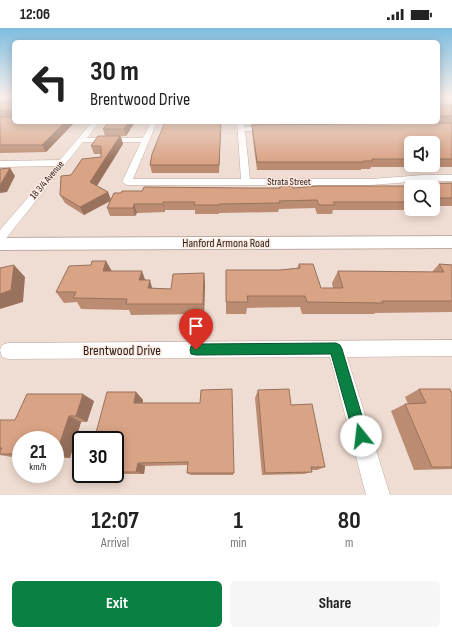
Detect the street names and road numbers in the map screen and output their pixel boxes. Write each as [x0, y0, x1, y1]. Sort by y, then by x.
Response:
street label: 18 3/4 Avenue [27, 158, 67, 202]
street label: Strata Street [267, 176, 311, 188]
street label: Hanford Armona Road [182, 236, 270, 251]
street label: Brentwood Drive [83, 342, 161, 359]

